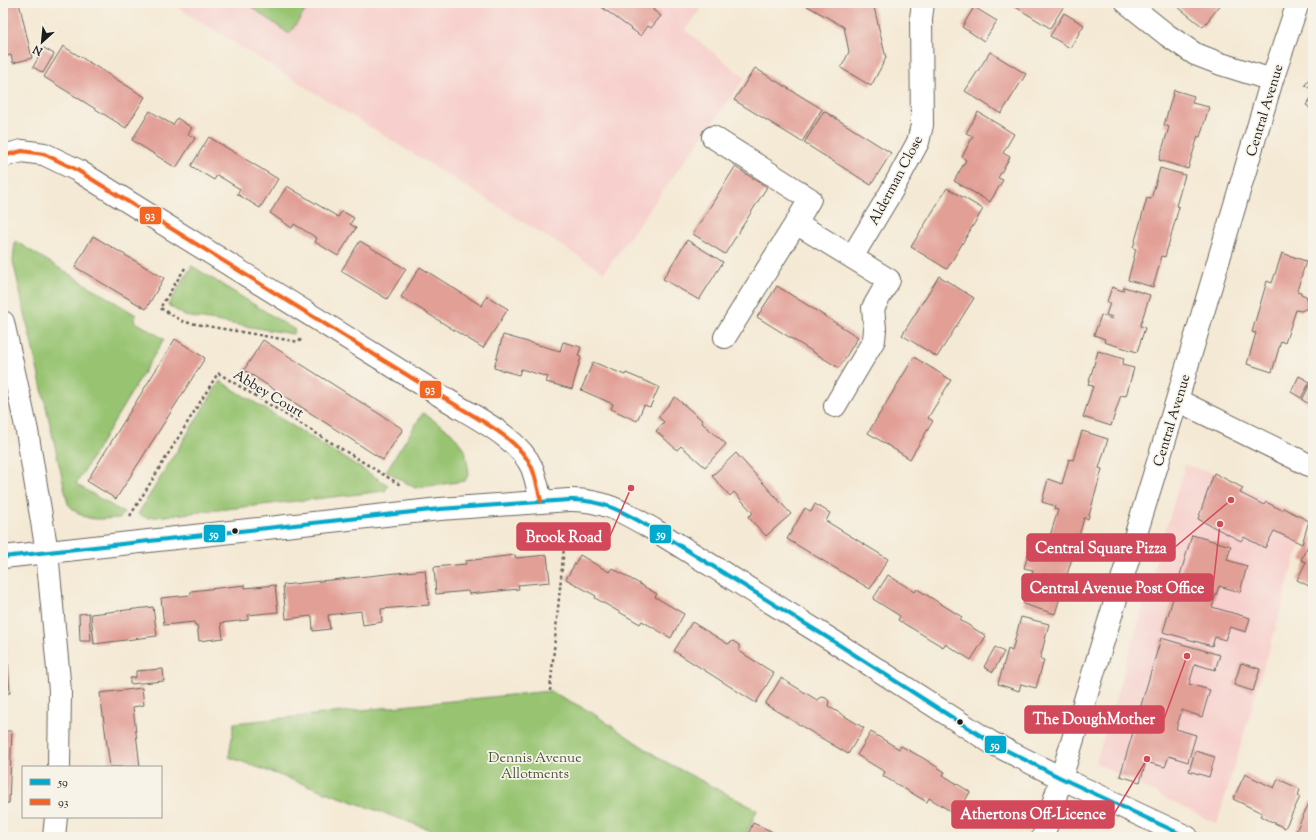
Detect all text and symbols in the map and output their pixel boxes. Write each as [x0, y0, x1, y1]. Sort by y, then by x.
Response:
north arrow [22, 22, 62, 62]
text: N [30, 41, 46, 60]
street label: Central Avenue [1242, 62, 1289, 159]
street label: Alderman Close [865, 133, 929, 229]
line badge: 93 [139, 206, 162, 225]
text: 93 [145, 208, 155, 224]
street label: Abbey Court [229, 366, 307, 424]
street label: Central Avenue [1149, 372, 1196, 469]
line badge: 93 [419, 380, 442, 399]
text: 93 [425, 382, 435, 398]
callout: Brook Road [517, 523, 610, 550]
line badge: 59 [203, 524, 226, 543]
line badge: 59 [649, 524, 672, 544]
unlabelled marker [230, 526, 240, 536]
text: 59 [208, 527, 219, 543]
text: 59 [655, 527, 666, 543]
text: Brook Road [526, 528, 603, 549]
callout: Central Square Pizza [1027, 534, 1175, 561]
text: Central Square Pizza [1035, 539, 1167, 560]
callout: Central Avenue Post Office [1022, 574, 1213, 601]
text: Central Avenue Post Office [1030, 579, 1204, 600]
callout: The DoughMother [1025, 706, 1164, 733]
text: The DoughMother [1033, 710, 1156, 731]
unlabelled marker [955, 717, 965, 727]
line badge: 59 [984, 735, 1007, 754]
text: 59 [989, 738, 1000, 754]
park label: Dennis Avenue Allotments [488, 749, 582, 785]
legend [22, 766, 162, 818]
text: 59 [57, 774, 68, 792]
text: 93 [58, 794, 69, 812]
callout: Athertons Off-Licence [952, 801, 1114, 828]
text: Athertons Off-Licence [960, 805, 1106, 826]

